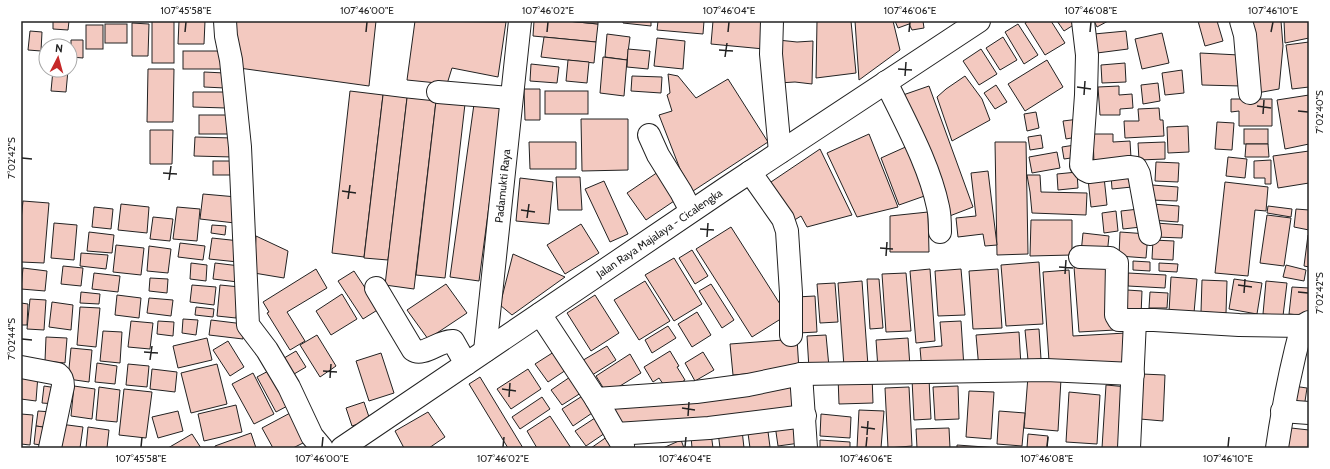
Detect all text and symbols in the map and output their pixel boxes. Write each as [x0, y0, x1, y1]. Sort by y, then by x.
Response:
text: 107°45'58"E [161, 4, 212, 17]
text: 107°46'00"E [340, 4, 394, 17]
text: 107°46'02"E [522, 4, 574, 17]
text: 107°46'04"E [703, 4, 756, 17]
text: 107°46'06"E [884, 4, 937, 17]
text: 107°46'08"E [1065, 4, 1118, 17]
text: 107°46'10"E [1248, 4, 1298, 17]
north arrow [38, 38, 78, 78]
text: N [54, 41, 64, 55]
text: 7°02'40"S [1313, 90, 1326, 134]
text: 7°02'42"S [5, 137, 18, 179]
street label: Padamukti Raya [492, 148, 513, 224]
street label: Jalan Raya Majalaya - Cicalengka [593, 185, 725, 281]
text: 7°02'42"S [1313, 272, 1326, 314]
text: 7°02'44"S [5, 318, 18, 360]
text: 107°45'58"E [116, 452, 167, 465]
text: 107°46'00"E [295, 452, 349, 465]
text: 107°46'02"E [477, 452, 529, 465]
text: 107°46'04"E [659, 452, 712, 465]
text: 107°46'06"E [840, 452, 893, 465]
text: 107°46'08"E [1021, 452, 1074, 465]
text: 107°46'10"E [1203, 452, 1253, 465]

